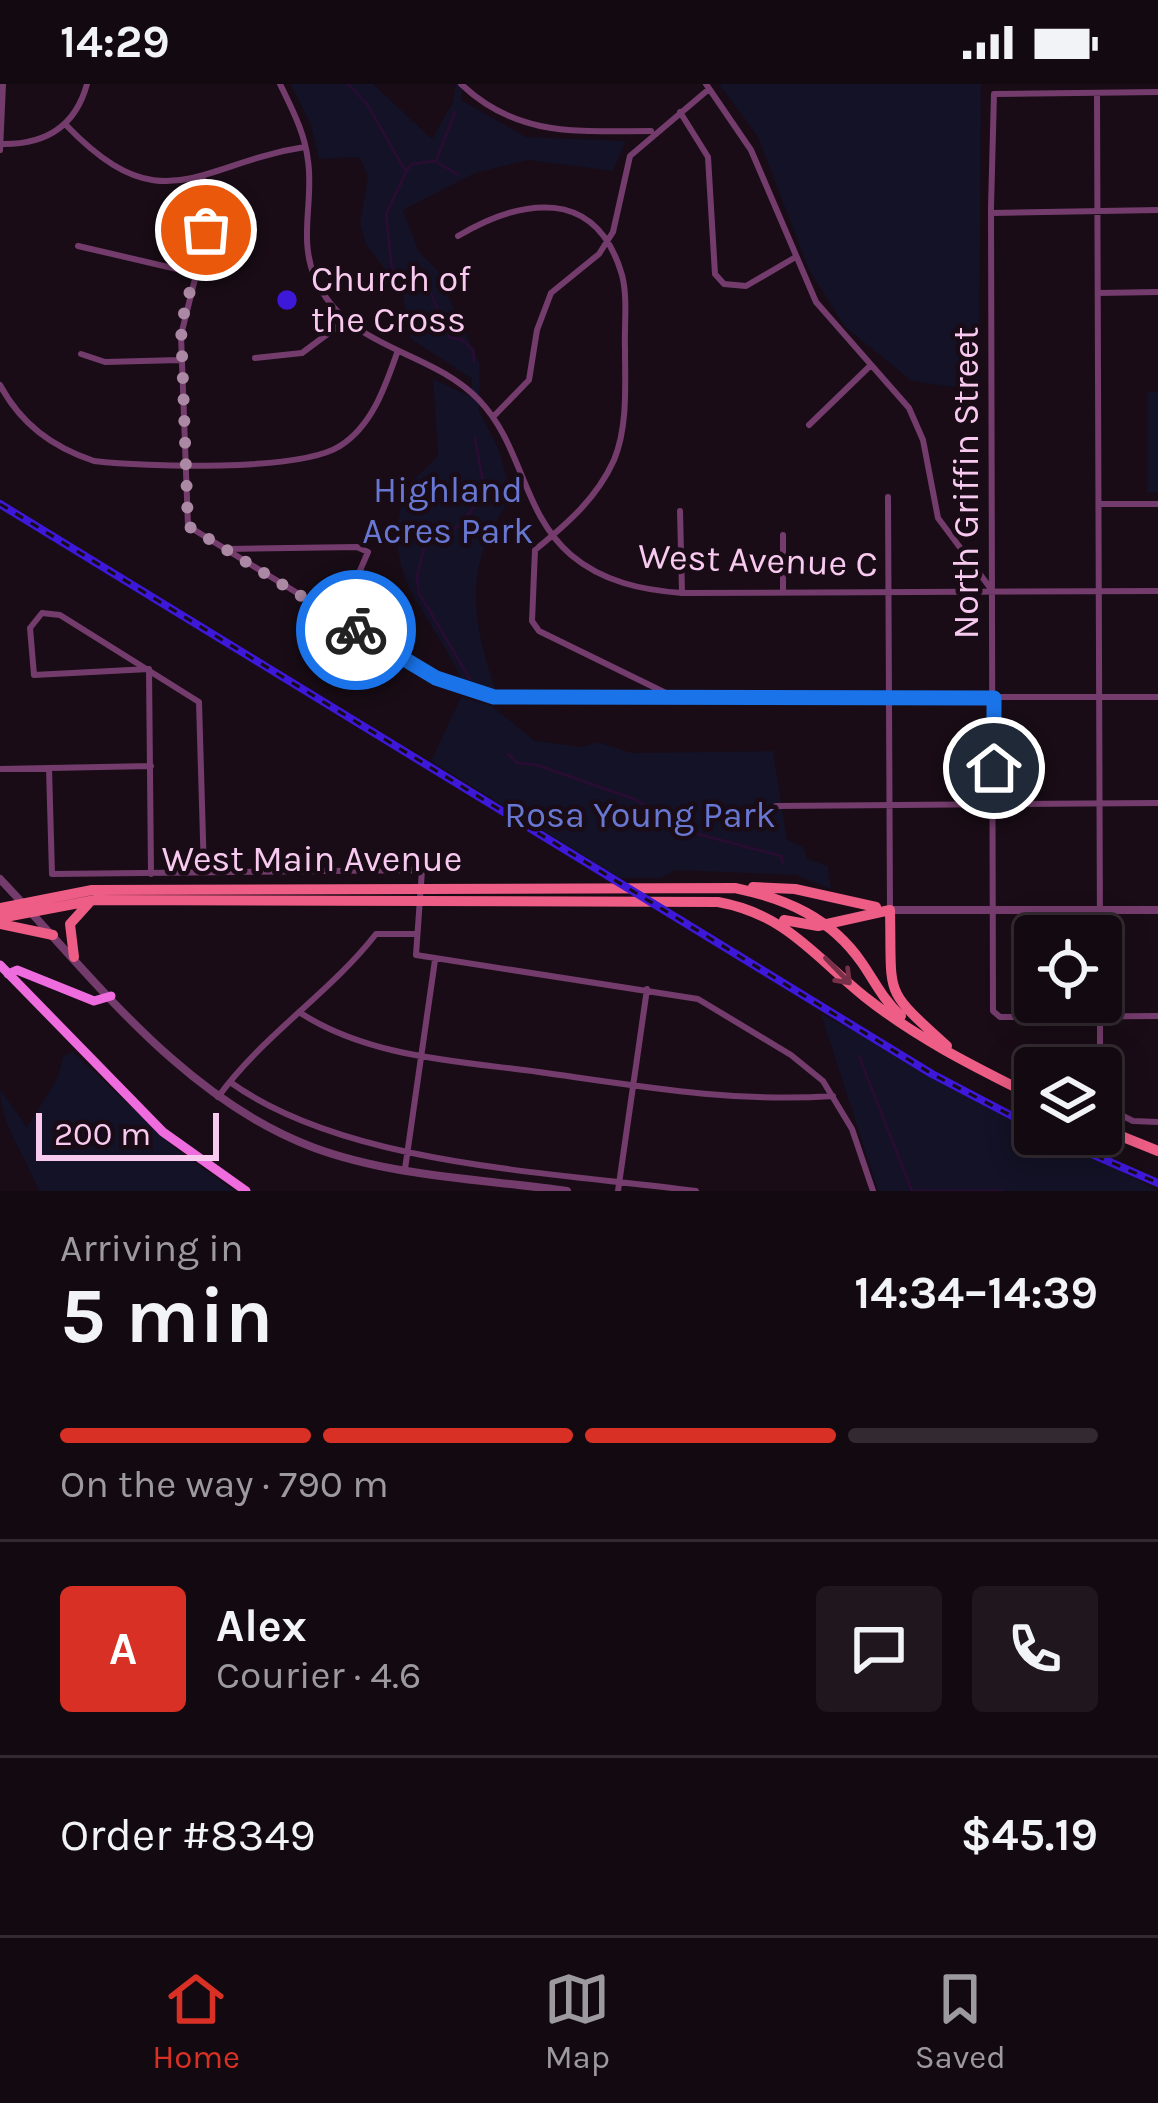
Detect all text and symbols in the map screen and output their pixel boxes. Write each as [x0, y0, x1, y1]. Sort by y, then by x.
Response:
text: 14:29 [60, 16, 170, 68]
pin [155, 179, 257, 281]
icon: bag [173, 197, 239, 263]
place label: Church of the Cross [311, 258, 471, 341]
marker: Church of the Cross [274, 287, 300, 313]
street label: North Griffin Street [945, 327, 987, 639]
park label: Highland Acres Park [362, 469, 534, 552]
street label: West Avenue C [638, 535, 878, 585]
courier [296, 570, 416, 690]
icon: bike [323, 597, 389, 663]
pin [943, 717, 1045, 819]
icon: home [961, 735, 1027, 801]
park label: Rosa Young Park [504, 794, 776, 836]
street label: West Main Avenue [162, 838, 462, 880]
map controls [1014, 915, 1122, 1155]
button: locate [1014, 915, 1122, 1023]
one-way arrow [823, 956, 851, 985]
button: layers [1014, 1047, 1122, 1155]
scale bar [36, 1107, 219, 1160]
text: 200 m [54, 1115, 151, 1153]
text: Arriving in [60, 1225, 243, 1271]
text: 14:34–14:39 [854, 1267, 1098, 1319]
text: 5 min [60, 1270, 273, 1362]
text: On the way · 790 m [60, 1461, 389, 1507]
button: chat [816, 1586, 942, 1712]
button: phone [972, 1586, 1098, 1712]
text: Alex [216, 1600, 307, 1652]
text: A [109, 1623, 137, 1675]
text: Courier · 4.6 [216, 1652, 421, 1698]
text: Order #8349 [60, 1809, 316, 1861]
text: $45.19 [961, 1809, 1098, 1861]
tab: Home [152, 1966, 240, 2076]
tab: Map [544, 1966, 610, 2076]
tab: Saved [915, 1966, 1006, 2076]

